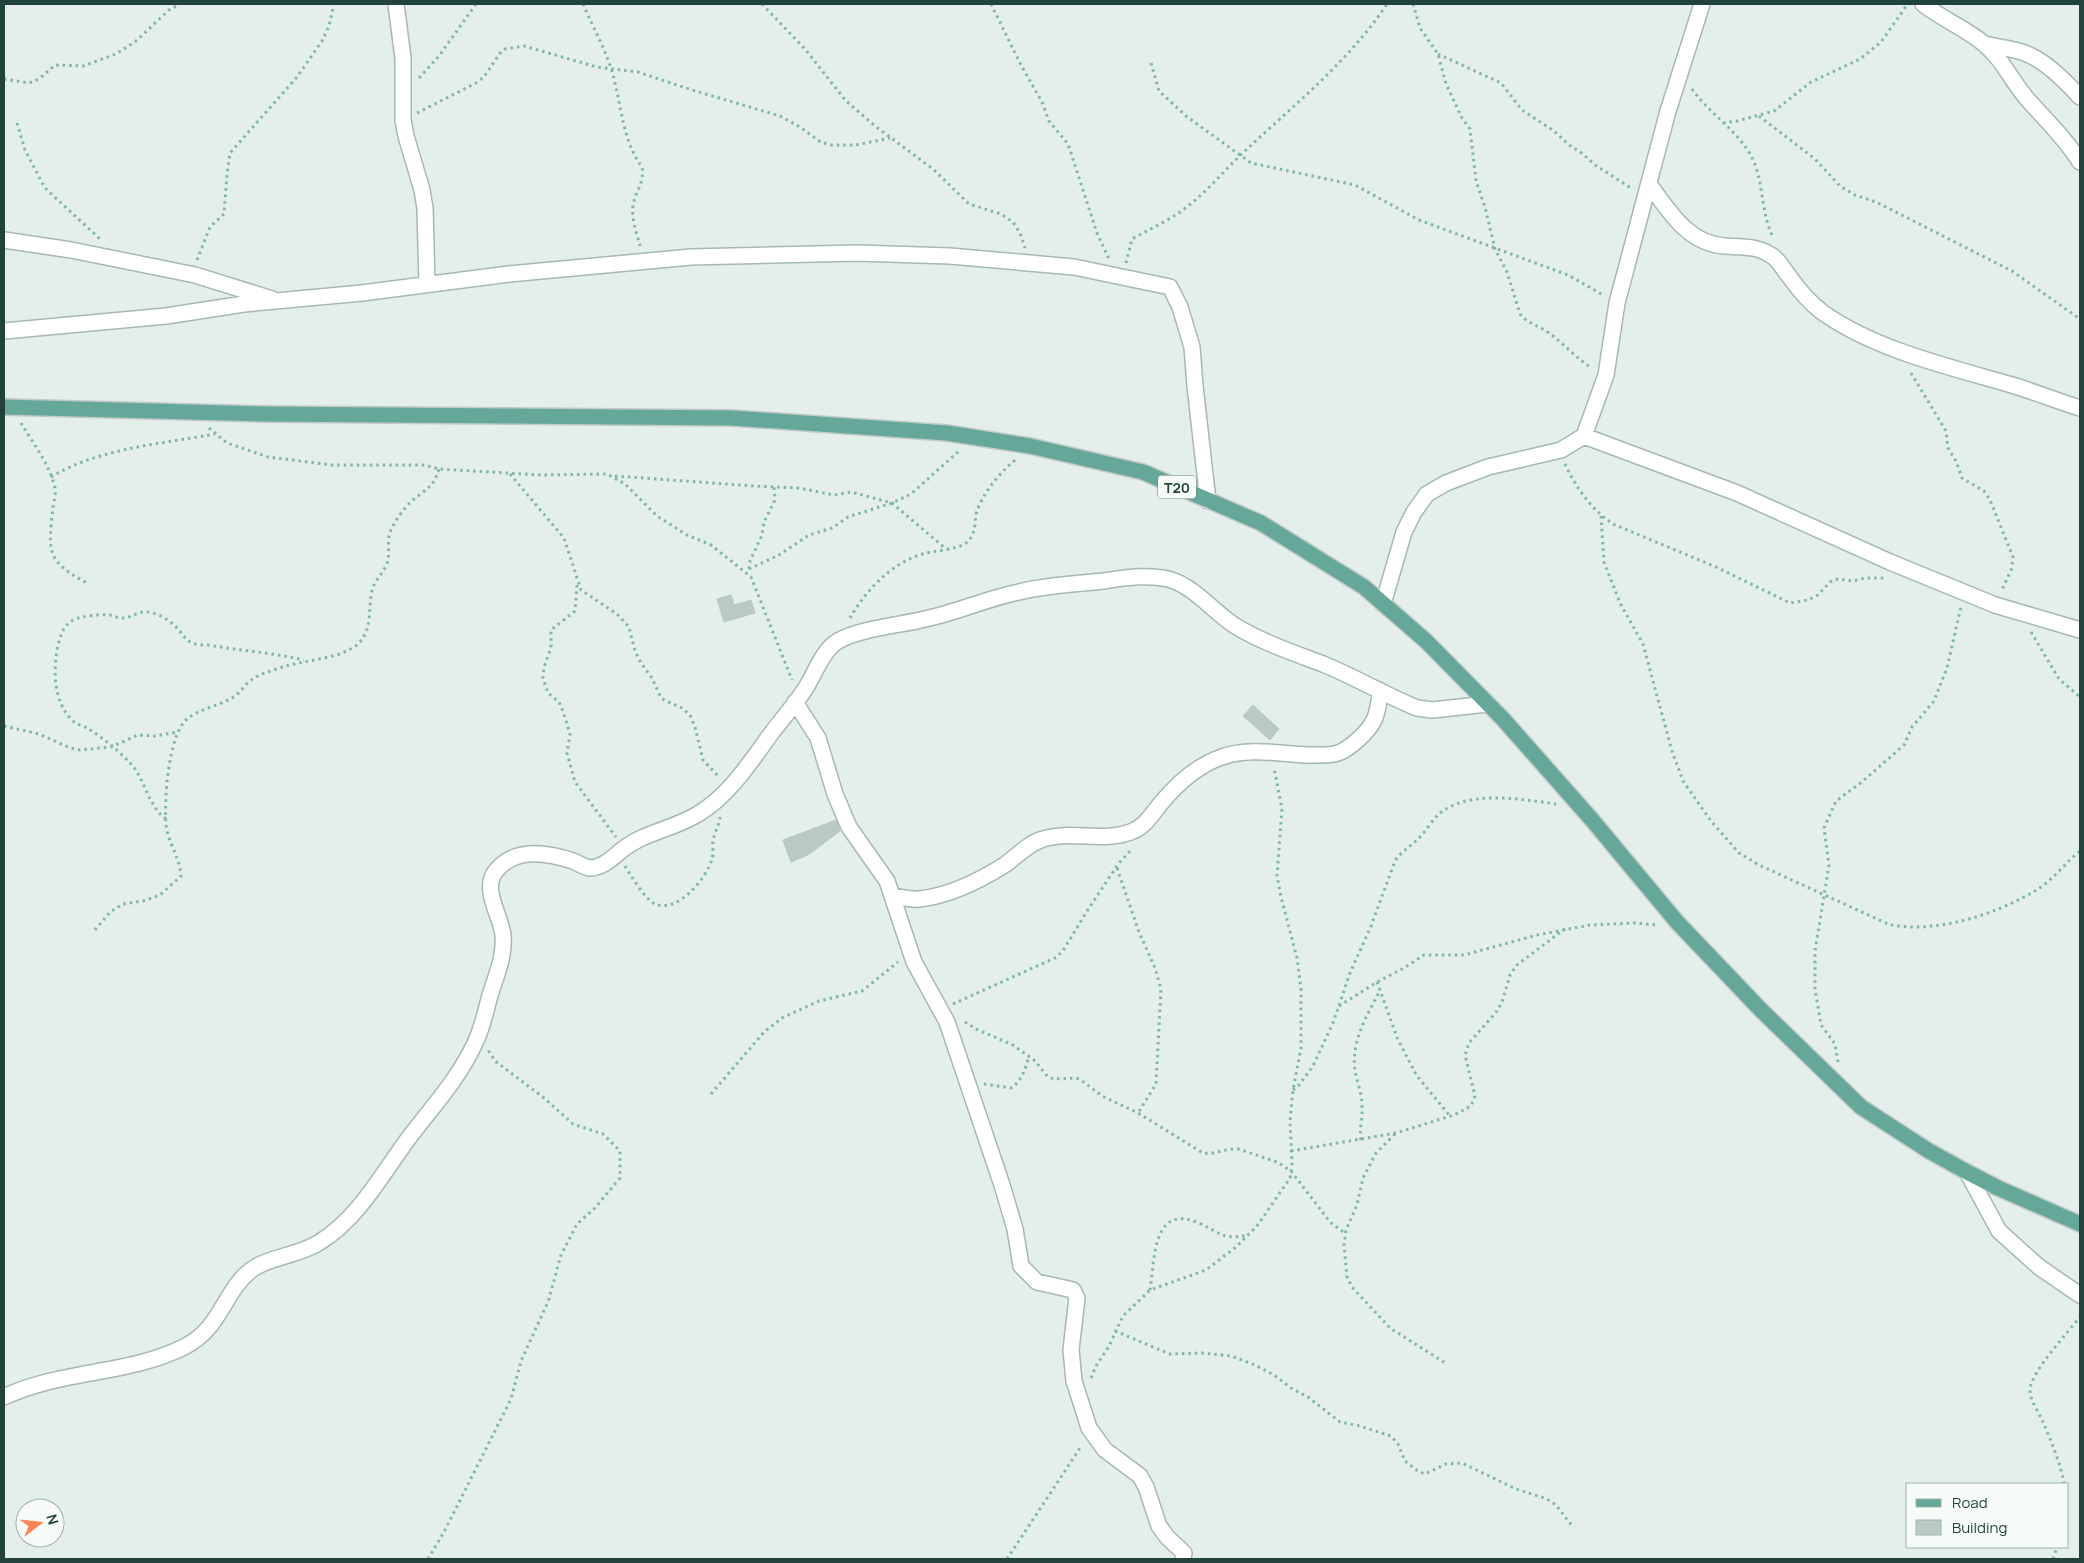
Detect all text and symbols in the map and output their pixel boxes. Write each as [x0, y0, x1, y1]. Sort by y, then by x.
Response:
road number: T20 [1158, 476, 1196, 498]
legend [1906, 1483, 2069, 1548]
text: Road [1952, 1492, 1988, 1513]
north arrow [15, 1498, 65, 1548]
text: N [42, 1512, 63, 1527]
text: Building [1952, 1517, 2007, 1538]

